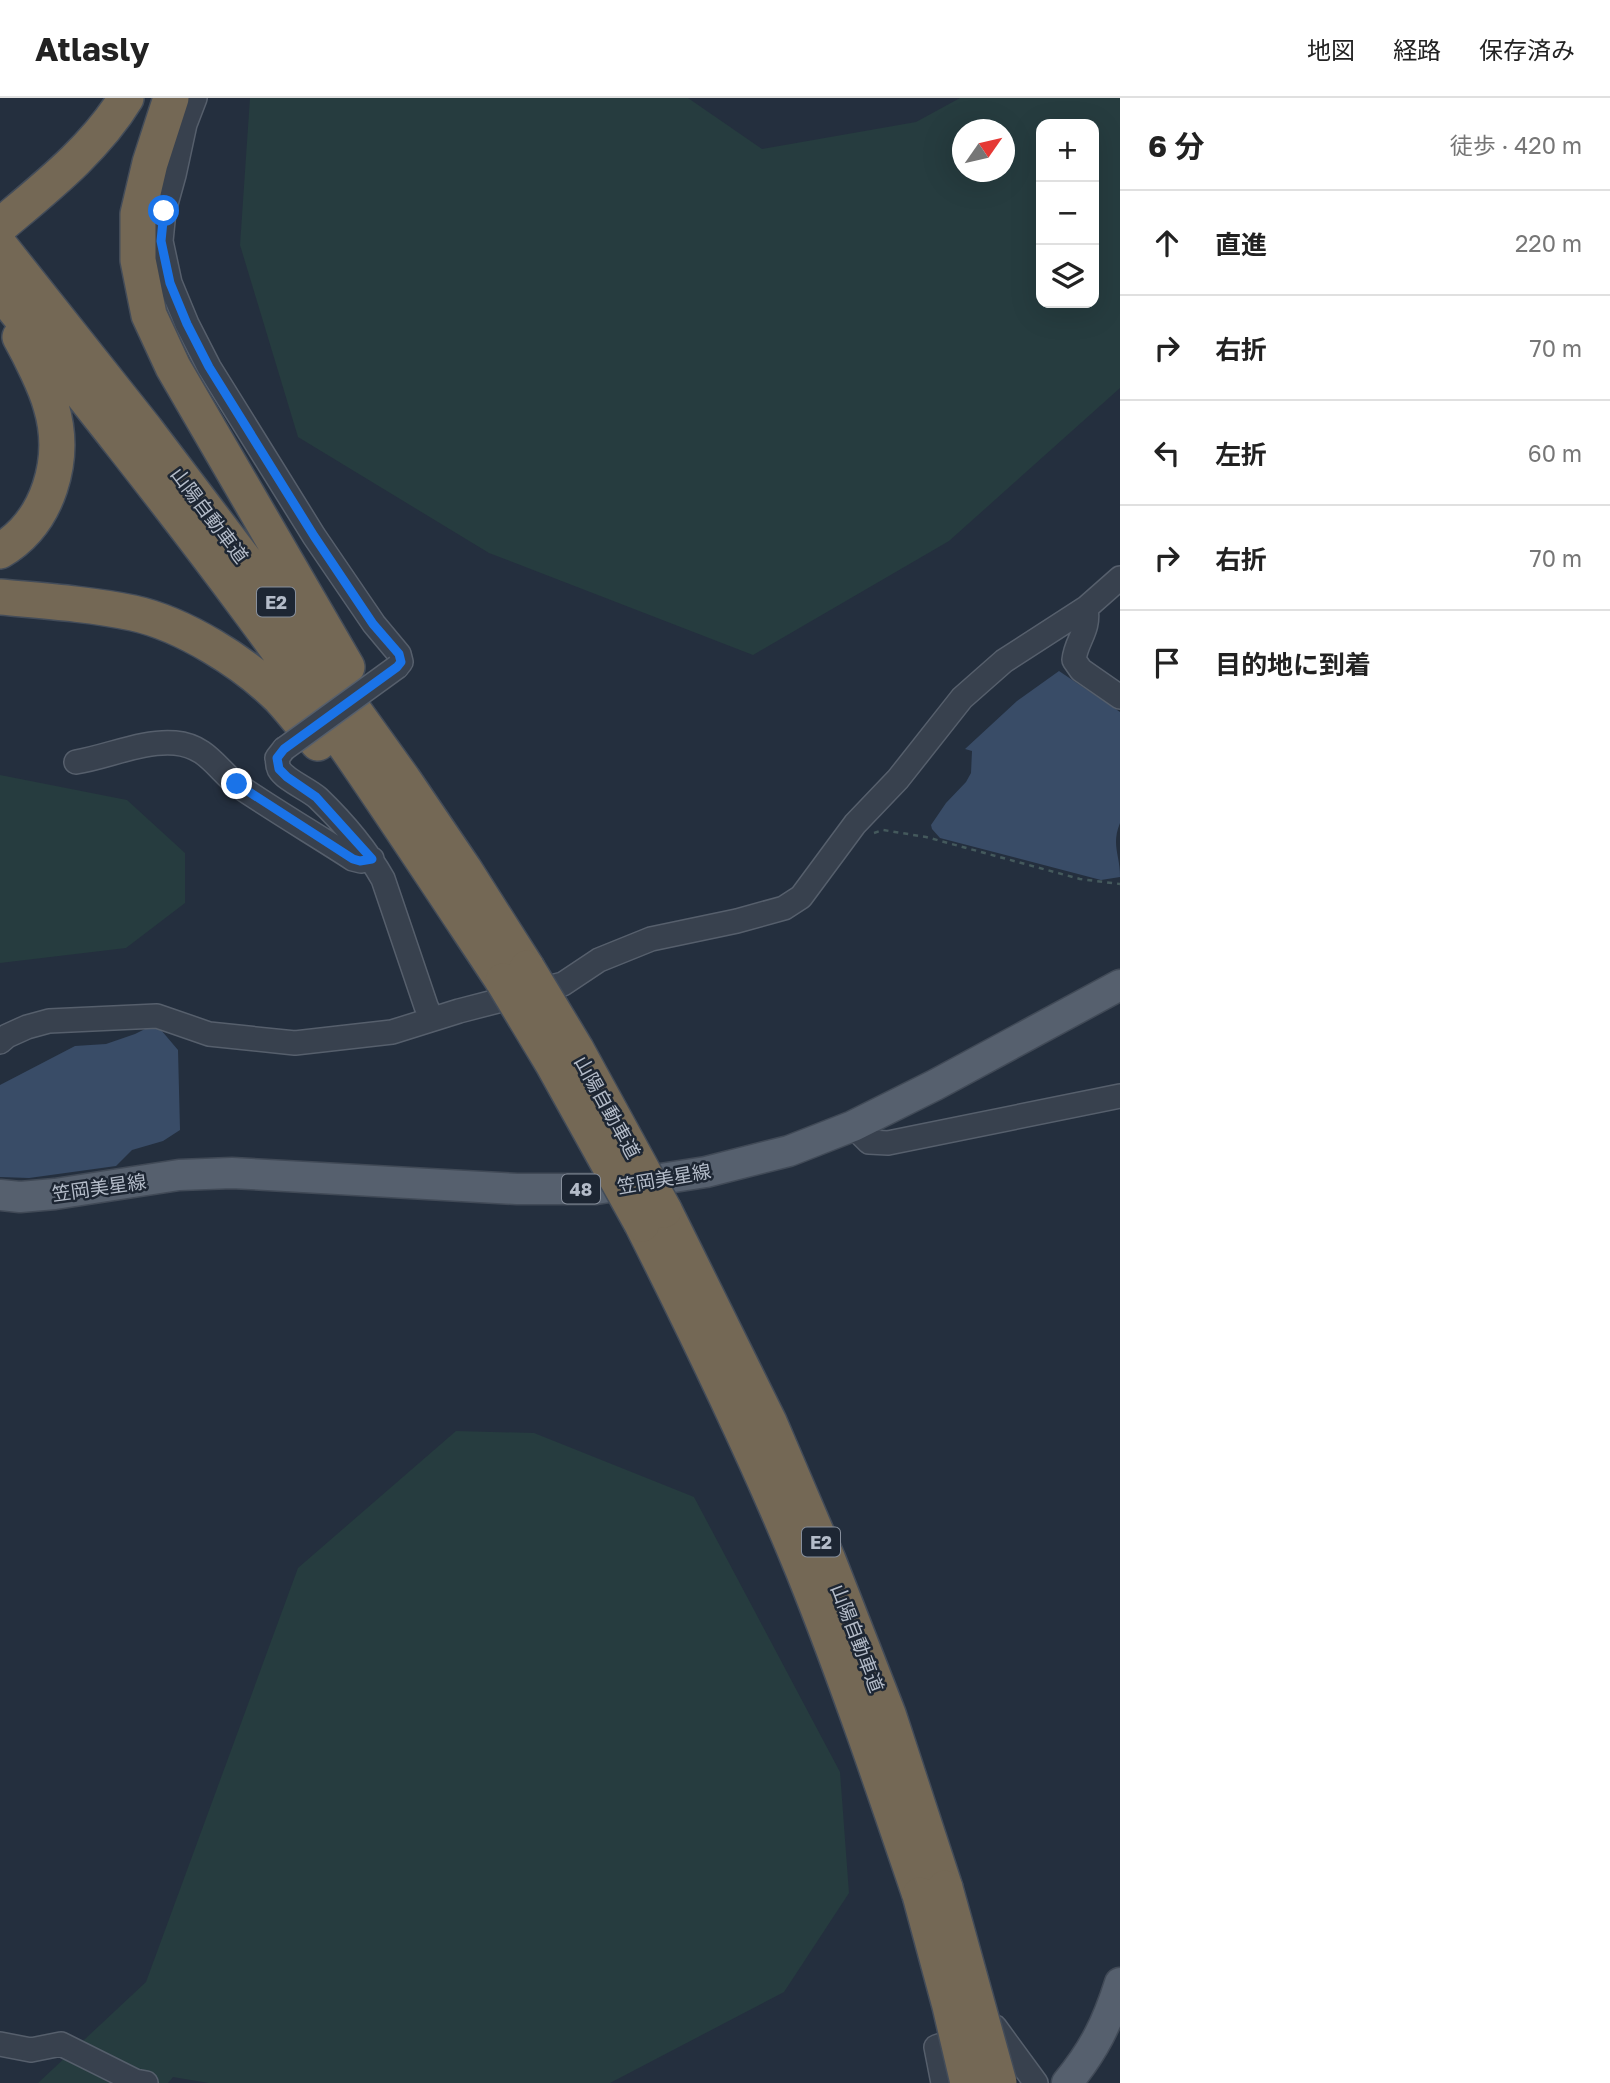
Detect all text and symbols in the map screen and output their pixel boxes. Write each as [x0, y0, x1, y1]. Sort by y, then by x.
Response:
text: Atlasly [35, 29, 150, 68]
text: 地図 [1307, 35, 1355, 64]
text: 経路 [1393, 35, 1441, 64]
text: 保存済み [1479, 35, 1575, 64]
north arrow [952, 119, 1015, 182]
map controls [1036, 119, 1099, 308]
button: + [1036, 119, 1099, 182]
text: 6 分 [1148, 128, 1205, 164]
text: 徒歩 · 420 m [1450, 131, 1582, 159]
button: − [1036, 182, 1099, 245]
route start [148, 195, 179, 226]
icon: ahead [1148, 224, 1186, 262]
text: 直進 [1215, 229, 1267, 260]
text: 220 m [1515, 229, 1582, 257]
button: layers [1036, 245, 1099, 308]
icon: right [1148, 329, 1186, 367]
text: 右折 [1215, 334, 1267, 365]
text: 70 m [1529, 334, 1582, 362]
icon: left [1148, 434, 1186, 472]
text: 左折 [1215, 439, 1267, 470]
text: 60 m [1528, 439, 1582, 467]
street label: 山陽自動車道 [167, 463, 253, 567]
icon: right [1148, 539, 1186, 577]
text: 右折 [1215, 544, 1267, 575]
text: 70 m [1529, 544, 1582, 572]
road number: E2 [257, 588, 295, 616]
icon: arrive [1148, 644, 1186, 682]
text: 目的地に到着 [1215, 649, 1371, 680]
route end [221, 768, 252, 799]
street label: 山陽自動車道 [570, 1052, 646, 1162]
street label: 笠岡美星線 [615, 1158, 713, 1198]
street label: 笠岡美星線 [50, 1169, 148, 1205]
road number: 48 [562, 1174, 600, 1204]
road number: E2 [802, 1527, 840, 1556]
street label: 山陽自動車道 [827, 1581, 889, 1695]

